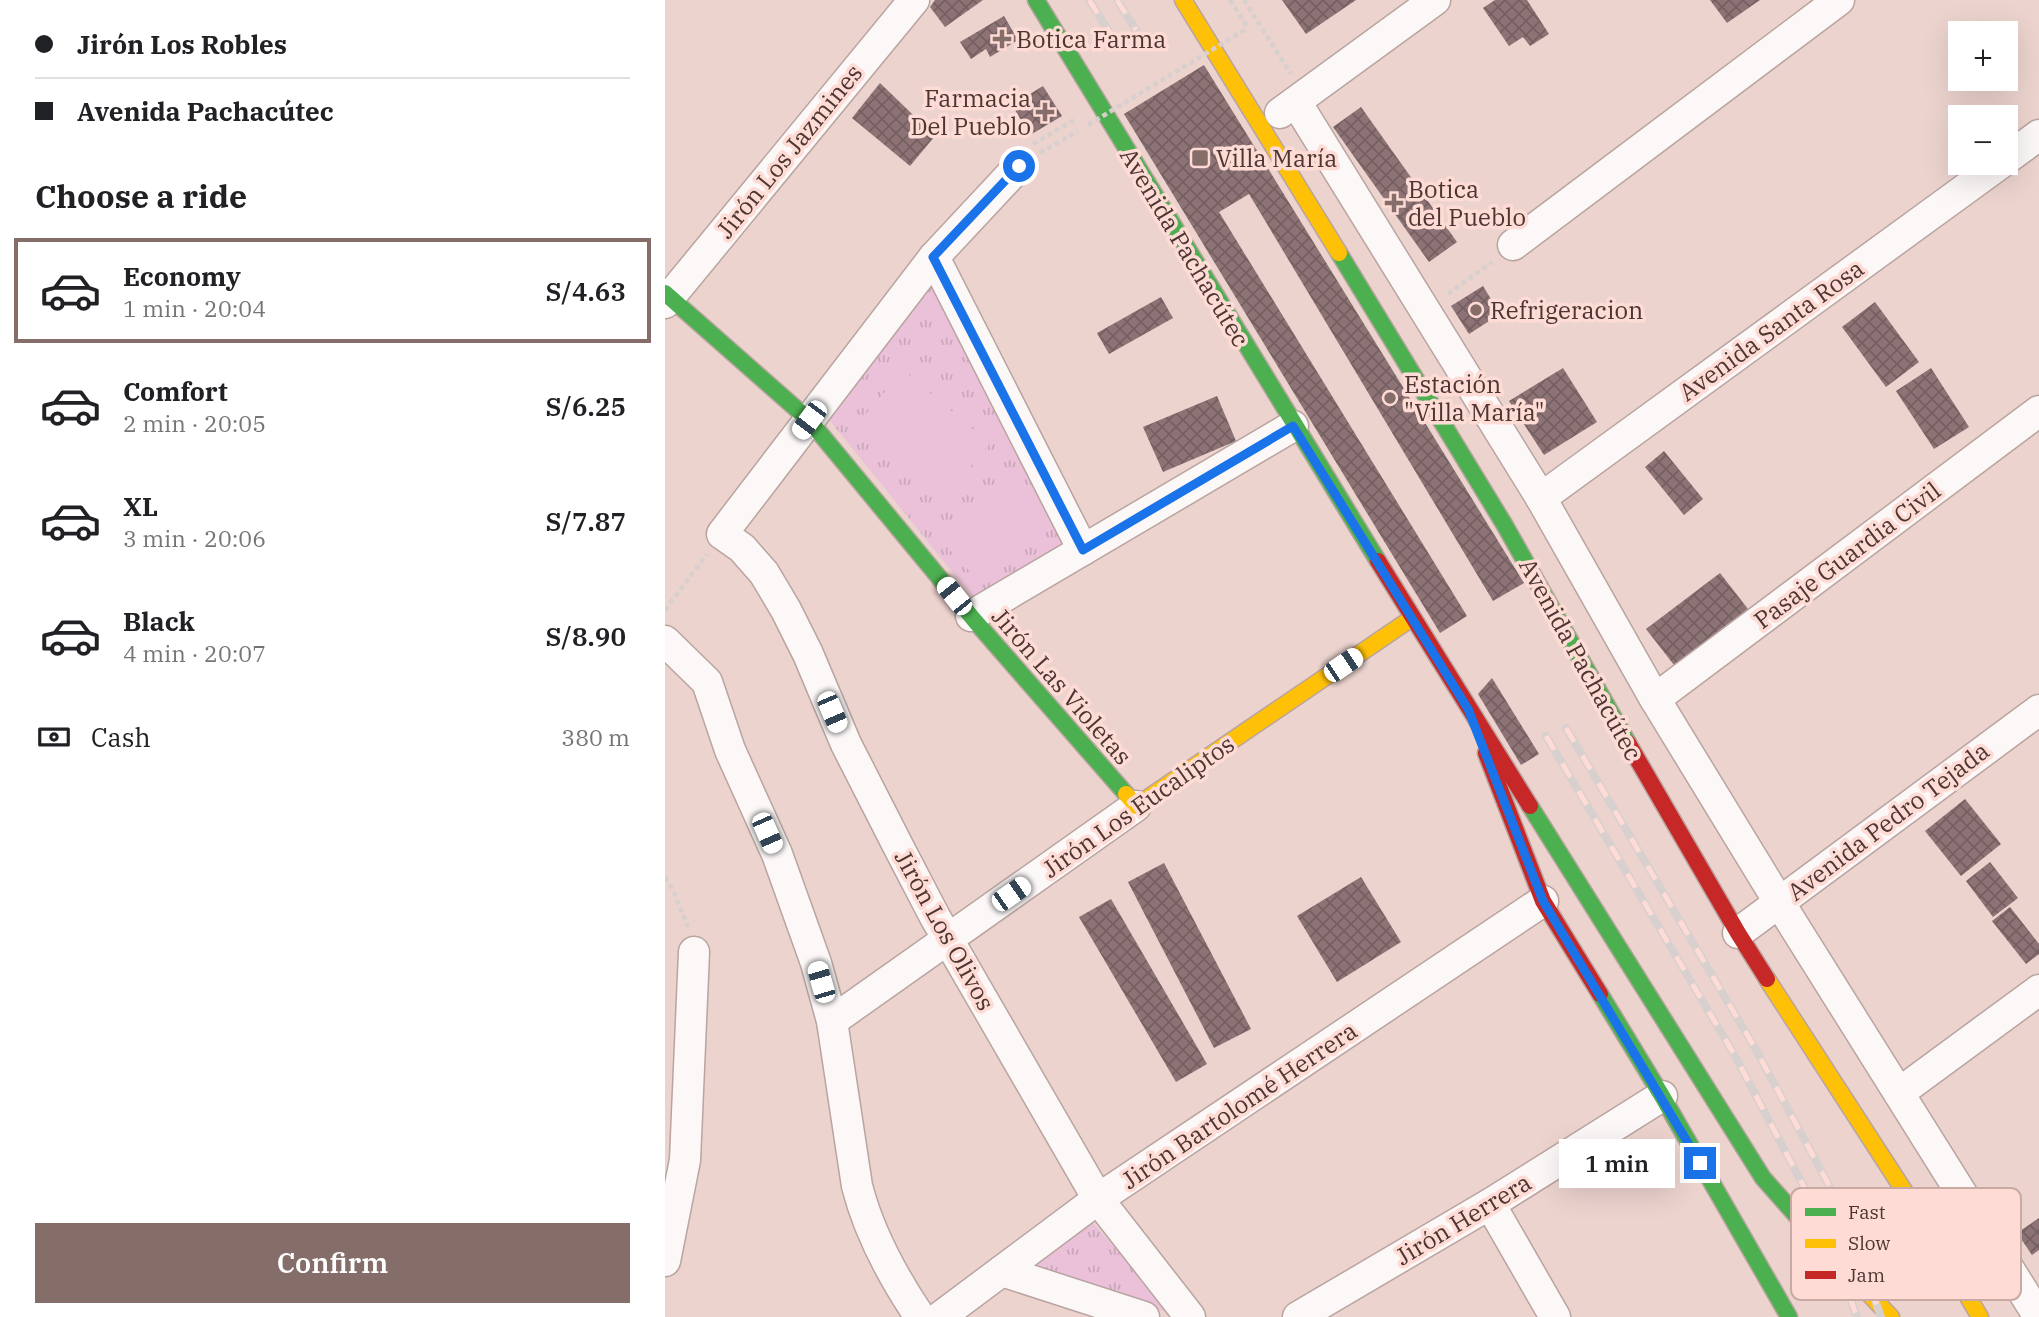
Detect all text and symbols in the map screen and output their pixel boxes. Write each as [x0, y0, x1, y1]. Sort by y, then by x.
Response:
map controls [1948, 21, 2018, 175]
button: + [1948, 21, 2018, 91]
place label: Botica Farma [1016, 23, 1166, 55]
text: Jirón Los Robles [77, 27, 287, 61]
marker: Botica Farma [994, 31, 1010, 47]
street label: Jirón Los Jazmines [709, 57, 869, 245]
place label: Farmacia Del Pueblo [911, 82, 1031, 142]
text: Avenida Pachacútec [77, 94, 334, 128]
marker: Farmacia Del Pueblo [1037, 104, 1053, 120]
button: − [1948, 105, 2018, 175]
street label: Avenida Pachacútec [1113, 142, 1257, 352]
place label: Villa María [1216, 142, 1337, 174]
marker: Villa María [1190, 148, 1210, 168]
route start [1003, 150, 1035, 182]
place label: Botica del Pueblo [1408, 173, 1526, 233]
text: Choose a ride [35, 175, 247, 217]
marker: Botica del Pueblo [1386, 195, 1402, 211]
street label: Avenida Santa Rosa [1672, 252, 1870, 408]
icon: car [39, 259, 102, 322]
text: Economy [123, 259, 241, 293]
text: S/4.63 [546, 274, 626, 308]
text: 1 min · 20:04 [123, 293, 266, 323]
place label: Refrigeracion [1490, 294, 1643, 326]
marker: Refrigeracion [1468, 302, 1484, 318]
place label: Estación "Villa María" [1404, 368, 1545, 428]
icon: car [39, 374, 102, 437]
text: Comfort [123, 374, 228, 408]
text: S/6.25 [546, 389, 626, 423]
marker: Estación "Villa María" [1382, 390, 1398, 406]
car [788, 397, 831, 443]
text: 2 min · 20:05 [123, 408, 266, 438]
street label: Pasaje Guardia Civil [1747, 474, 1947, 636]
icon: car [39, 489, 102, 552]
text: XL [123, 489, 158, 523]
text: S/7.87 [546, 504, 626, 538]
text: 3 min · 20:06 [123, 523, 266, 553]
street label: Avenida Pachacútec [1512, 552, 1650, 766]
car [933, 573, 976, 619]
street label: Jirón Las Violetas [985, 601, 1139, 771]
icon: car [39, 604, 102, 667]
text: Black [123, 604, 195, 638]
text: S/8.90 [546, 619, 626, 653]
text: 4 min · 20:07 [123, 638, 266, 668]
car [1320, 645, 1367, 685]
car [815, 689, 850, 735]
icon: cash [35, 718, 73, 756]
text: Cash [91, 720, 151, 754]
text: 380 m [561, 722, 630, 752]
street label: Jirón Los Eucaliptos [1036, 728, 1240, 884]
street label: Avenida Pedro Tejada [1781, 735, 1995, 907]
car [749, 810, 786, 856]
street label: Jirón Los Olivos [888, 844, 1002, 1016]
car [988, 873, 1035, 915]
car [806, 959, 837, 1005]
street label: Jirón Bartolomé Herrera [1115, 1014, 1363, 1196]
callout: 1 min [1560, 1138, 1675, 1188]
route end [1684, 1147, 1716, 1179]
text: 1 min [1585, 1148, 1649, 1178]
street label: Jirón Herrera [1389, 1166, 1537, 1272]
legend [1791, 1188, 2021, 1300]
text: Fast [1848, 1200, 1886, 1224]
button: Confirm [35, 1223, 630, 1303]
text: Slow [1848, 1231, 1890, 1255]
text: Jam [1848, 1263, 1885, 1287]

